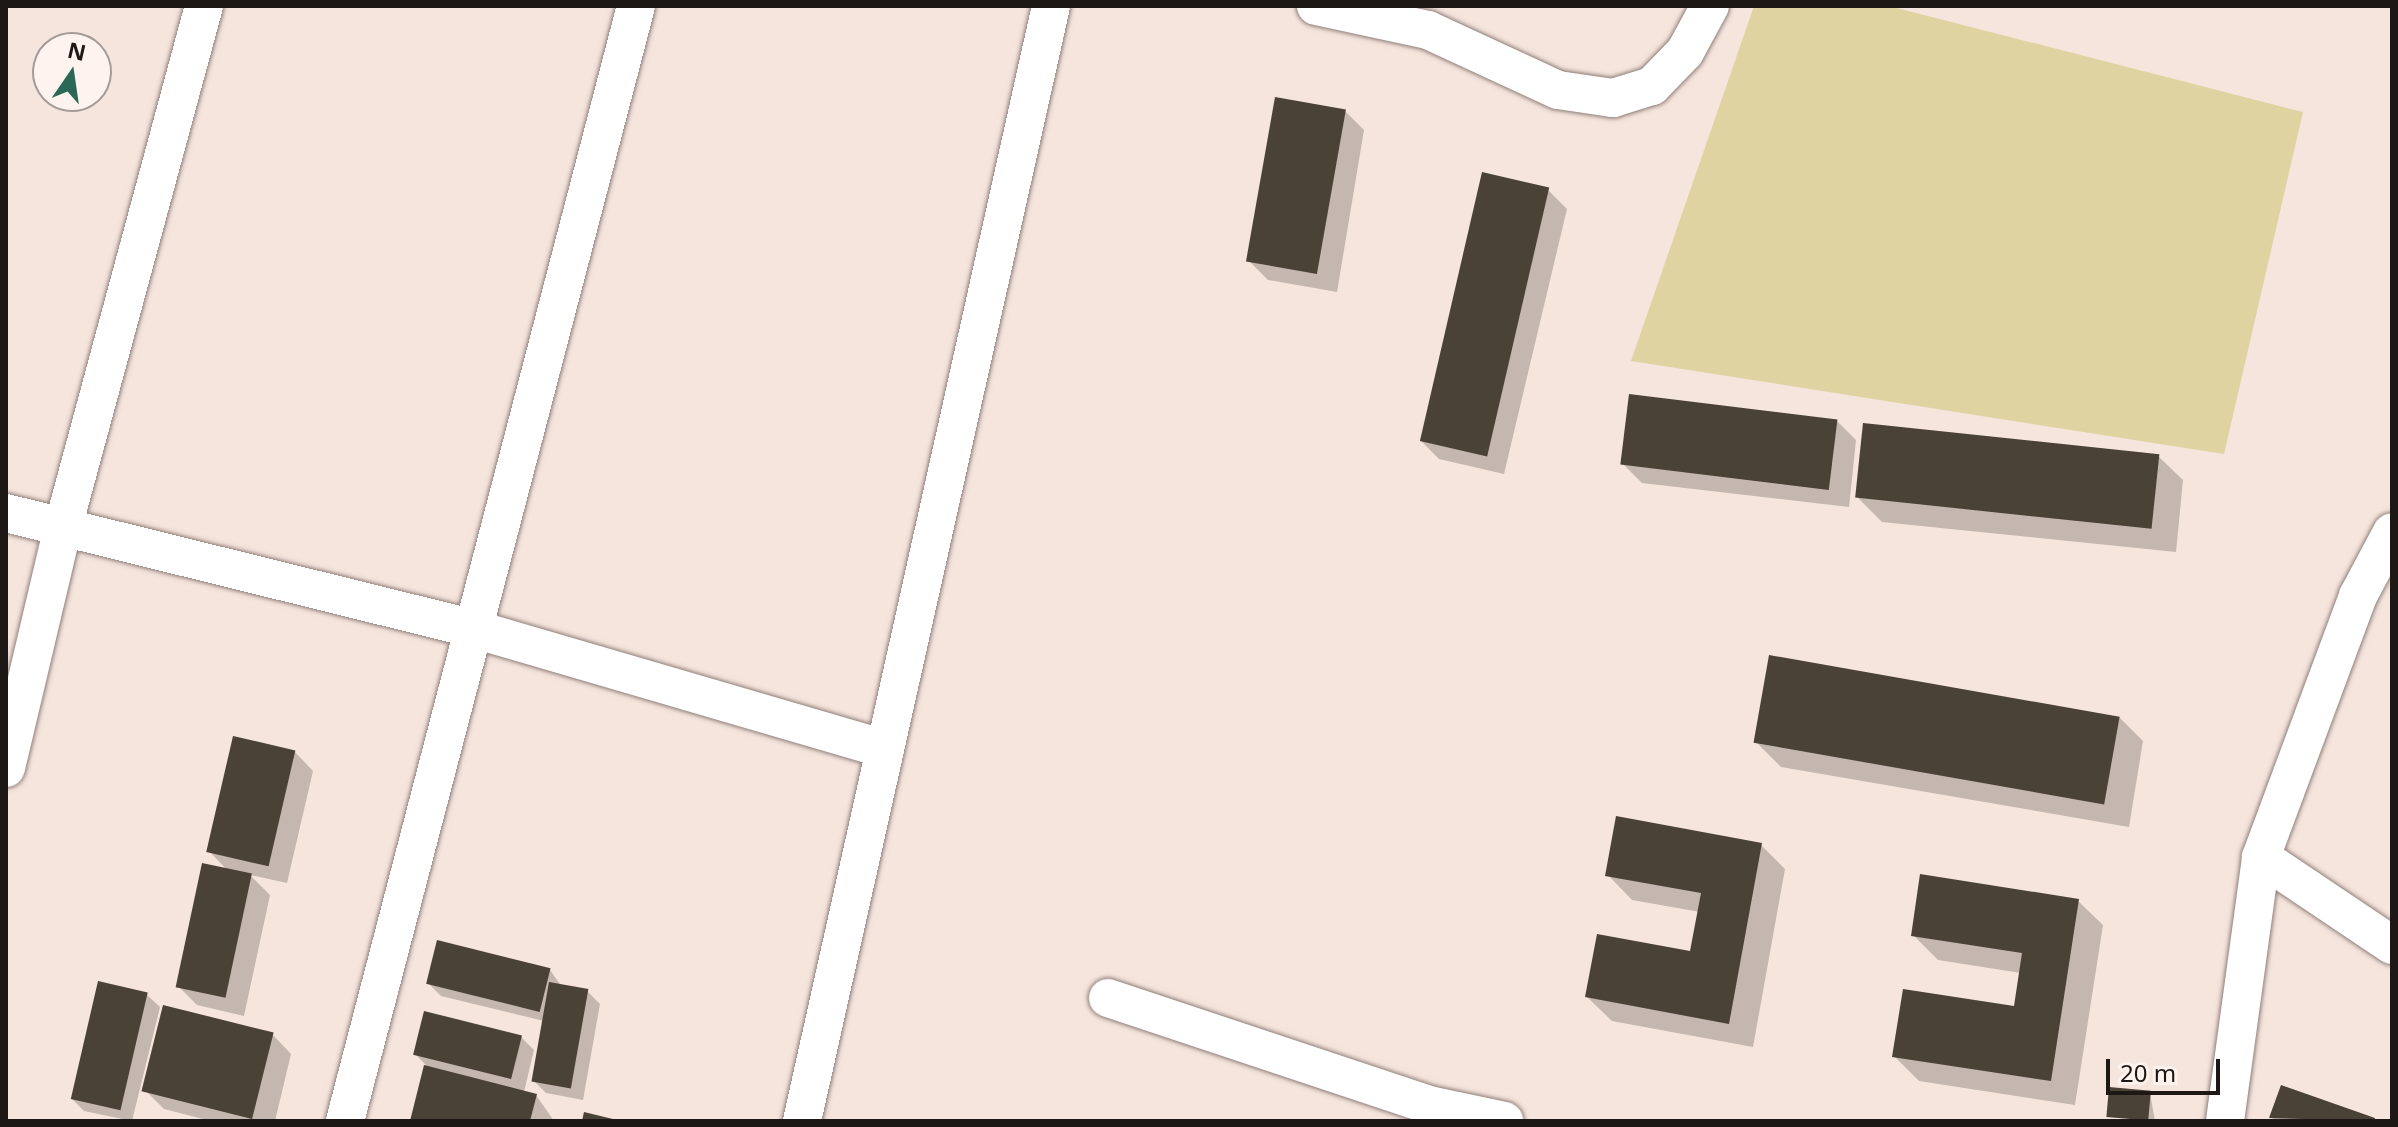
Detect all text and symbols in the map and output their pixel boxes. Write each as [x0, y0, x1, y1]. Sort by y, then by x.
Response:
north arrow [32, 32, 112, 112]
text: N [65, 34, 89, 67]
scale bar [2110, 1043, 2224, 1093]
text: 20 m [2120, 1056, 2176, 1089]

